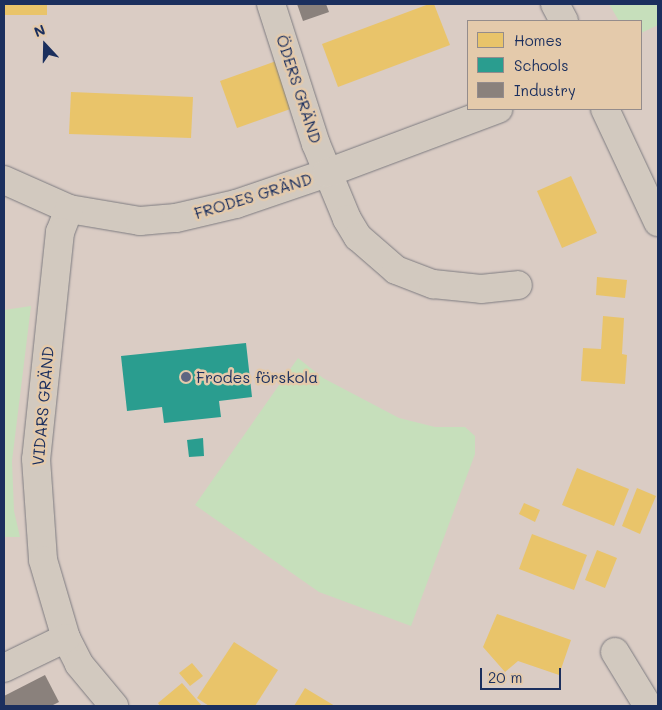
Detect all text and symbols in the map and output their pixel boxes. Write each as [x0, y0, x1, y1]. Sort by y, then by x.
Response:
north arrow [20, 20, 70, 70]
text: N [31, 20, 48, 41]
legend [467, 20, 642, 110]
text: Homes [514, 30, 562, 50]
street label: ÖDERS GRÄND [272, 32, 326, 146]
text: Schools [514, 55, 569, 75]
text: Industry [514, 80, 576, 100]
street label: FRODES GRÄND [192, 169, 314, 223]
street label: VIDARS GRÄND [28, 346, 58, 466]
place label: Frodes förskola [196, 367, 318, 387]
marker: Frodes förskola [180, 371, 192, 383]
scale bar [482, 658, 563, 690]
text: 20 m [488, 667, 522, 687]

